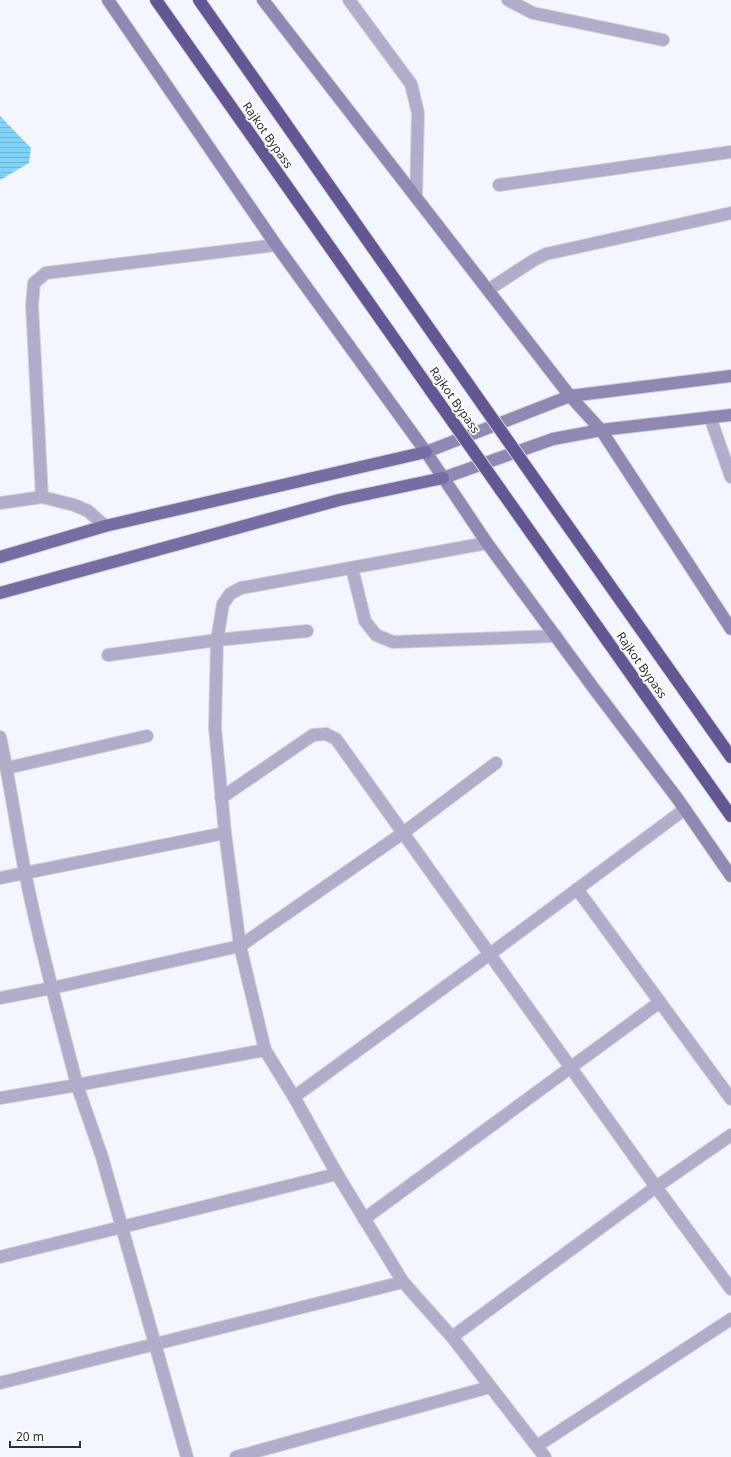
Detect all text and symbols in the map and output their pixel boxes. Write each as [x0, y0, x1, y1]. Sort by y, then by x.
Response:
street label: Rajkot Bypass [239, 98, 297, 172]
street label: Rajkot Bypass [426, 363, 484, 437]
street label: Rajkot Bypass [613, 628, 671, 702]
scale bar [10, 1423, 80, 1449]
text: 20 m [16, 1428, 44, 1445]

